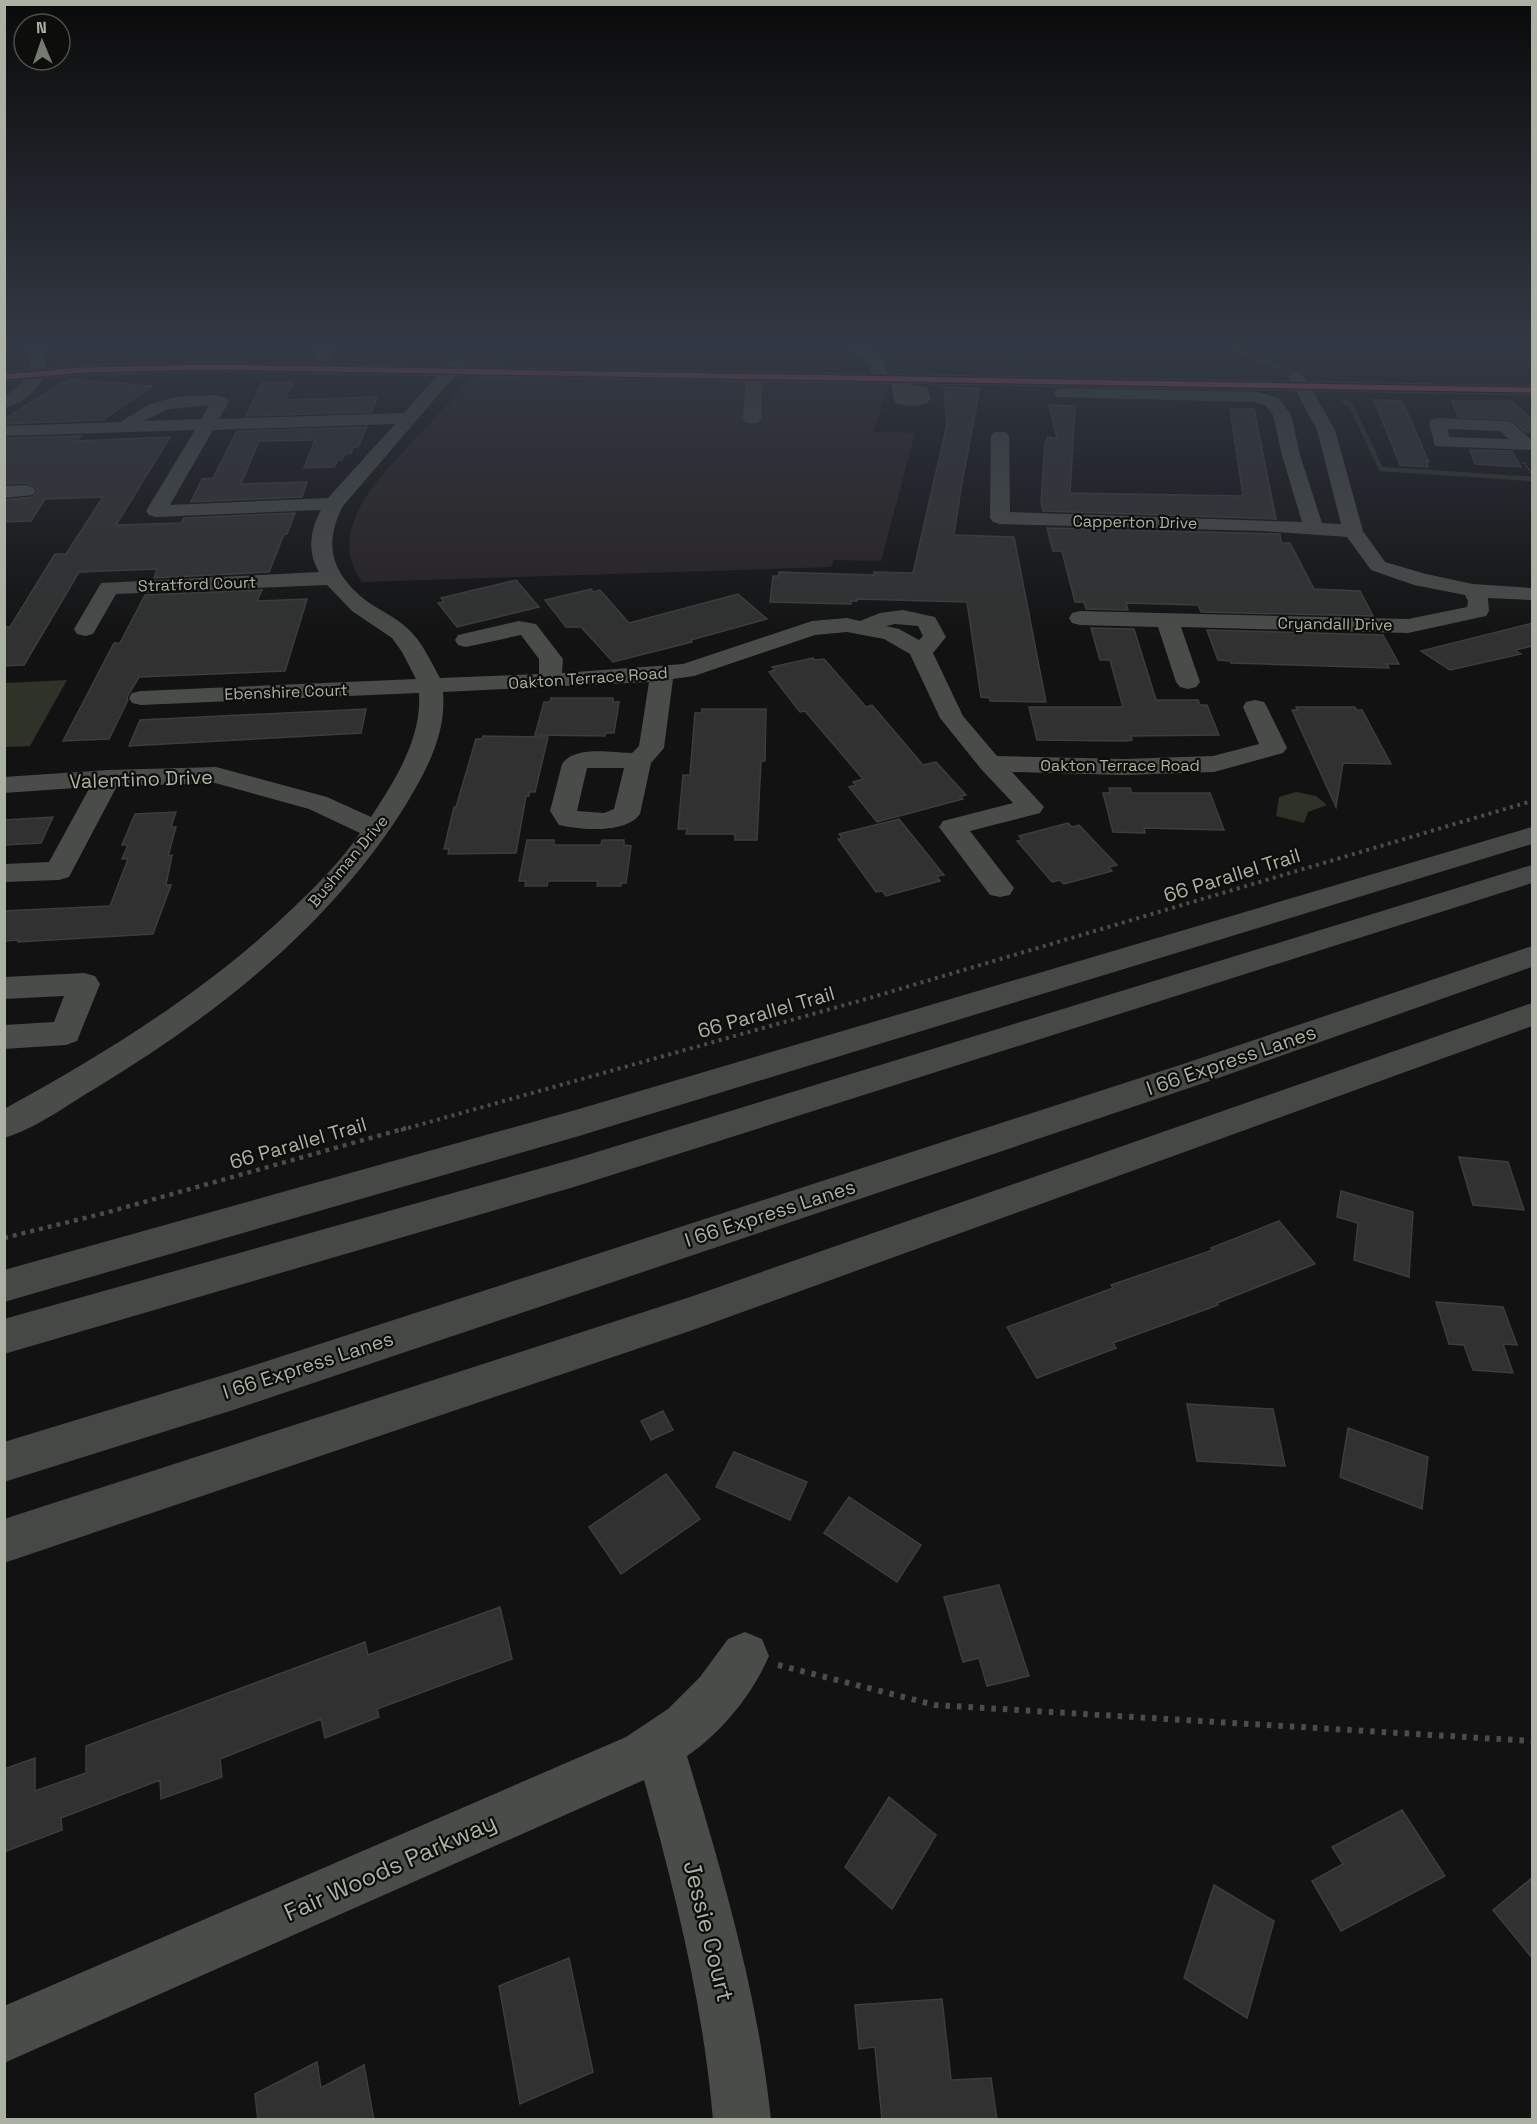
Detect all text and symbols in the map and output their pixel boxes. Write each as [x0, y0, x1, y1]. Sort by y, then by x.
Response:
north arrow [12, 12, 72, 72]
text: N [36, 17, 47, 38]
street label: Capperton Drive [1072, 510, 1198, 534]
street label: Stratford Court [137, 571, 257, 597]
street label: Cryandall Drive [1277, 612, 1393, 636]
street label: Oakton Terrace Road [508, 662, 668, 694]
street label: Ebenshire Court [224, 679, 348, 705]
street label: Oakton Terrace Road [1040, 755, 1200, 776]
street label: Valentino Drive [69, 764, 213, 794]
street label: Bushman Drive [303, 811, 393, 911]
street label: 66 Parallel Trail [1161, 842, 1303, 908]
street label: 66 Parallel Trail [694, 980, 838, 1044]
street label: I 66 Express Lanes [1143, 1019, 1319, 1101]
street label: 66 Parallel Trail [226, 1111, 370, 1175]
street label: I 66 Express Lanes [681, 1173, 859, 1253]
street label: I 66 Express Lanes [219, 1325, 397, 1405]
street label: Fair Woods Parkway [279, 1806, 501, 1928]
street label: Jessie Court [676, 1857, 742, 2005]

